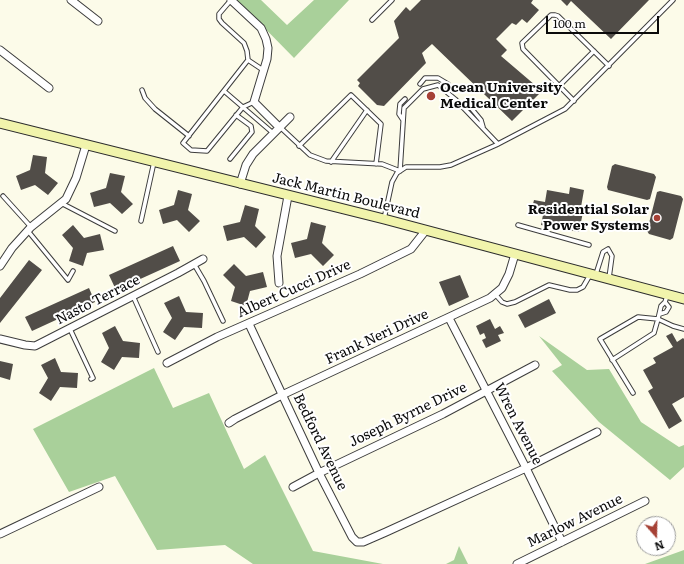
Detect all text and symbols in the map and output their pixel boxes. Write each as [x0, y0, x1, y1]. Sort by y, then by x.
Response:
scale bar [548, 8, 661, 34]
text: 100 m [553, 14, 586, 32]
place label: Ocean University Medical Center [440, 80, 562, 112]
marker: Ocean University Medical Center [425, 90, 437, 102]
street label: Jack Martin Boulevard [270, 170, 422, 222]
place label: Residential Solar Power Systems [528, 202, 649, 234]
marker: Residential Solar Power Systems [652, 213, 662, 223]
street label: Albert Cucci Drive [235, 256, 353, 322]
street label: Nasto Terrace [53, 272, 143, 328]
street label: Frank Neri Drive [323, 306, 431, 368]
street label: Joseph Byrne Drive [346, 379, 470, 451]
street label: Wren Avenue [490, 380, 546, 468]
street label: Bedford Avenue [289, 391, 351, 493]
street label: Marlow Avenue [525, 491, 625, 551]
north arrow [636, 516, 676, 556]
text: N [653, 537, 667, 555]

